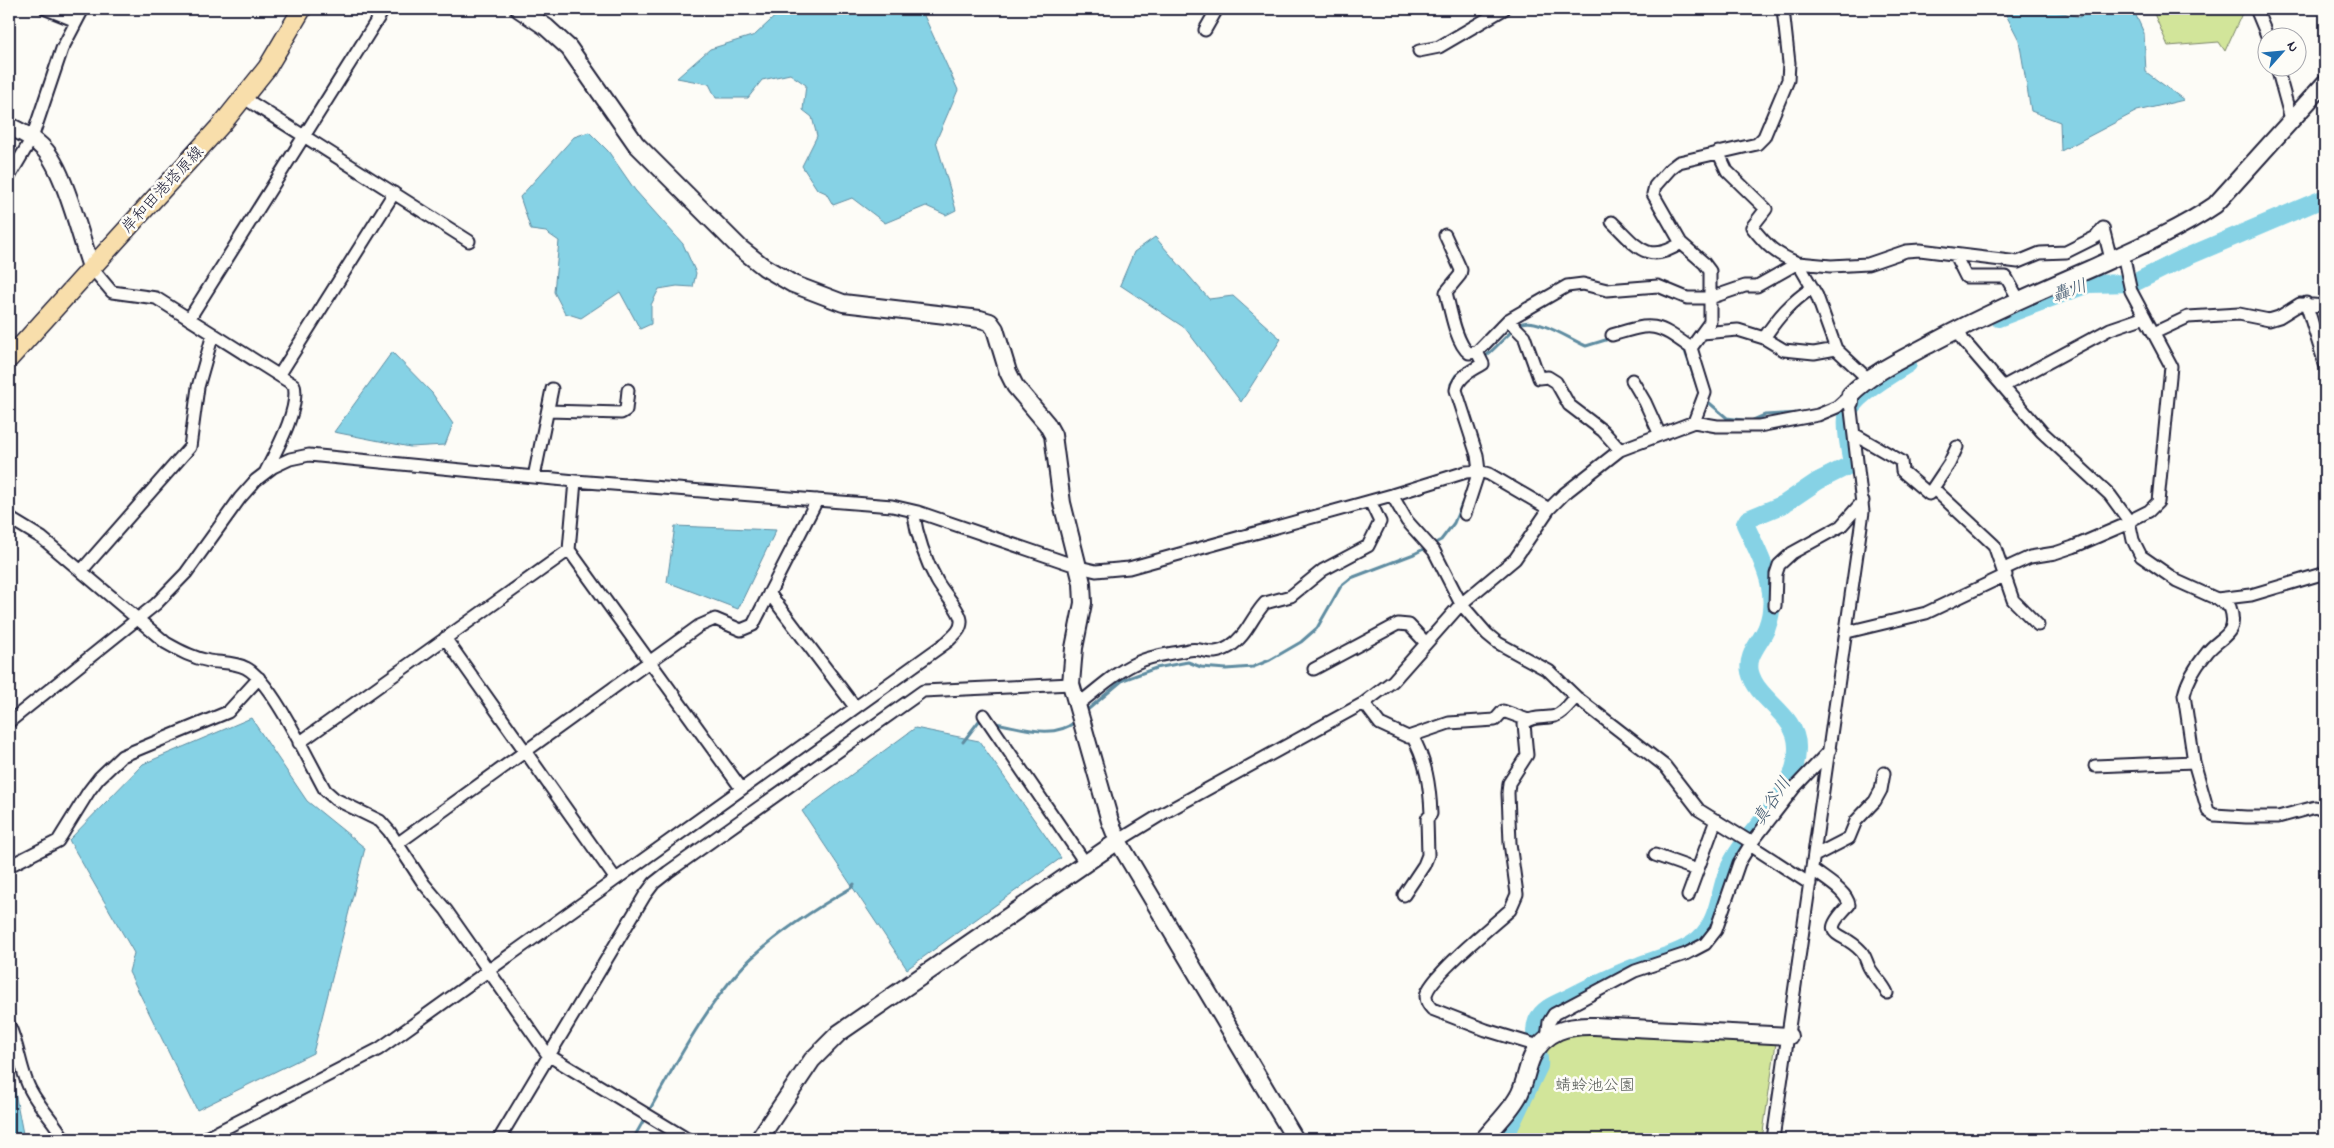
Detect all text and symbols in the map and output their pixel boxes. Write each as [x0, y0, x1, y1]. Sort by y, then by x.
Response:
north arrow [2256, 28, 2306, 78]
text: N [2281, 38, 2304, 56]
street label: 岸和田港塔原線 [116, 141, 210, 239]
water label: 轟川 [2049, 274, 2091, 310]
water label: 真谷川 [1747, 772, 1799, 832]
park label: 蜻蛉池公園 [1555, 1074, 1635, 1098]

